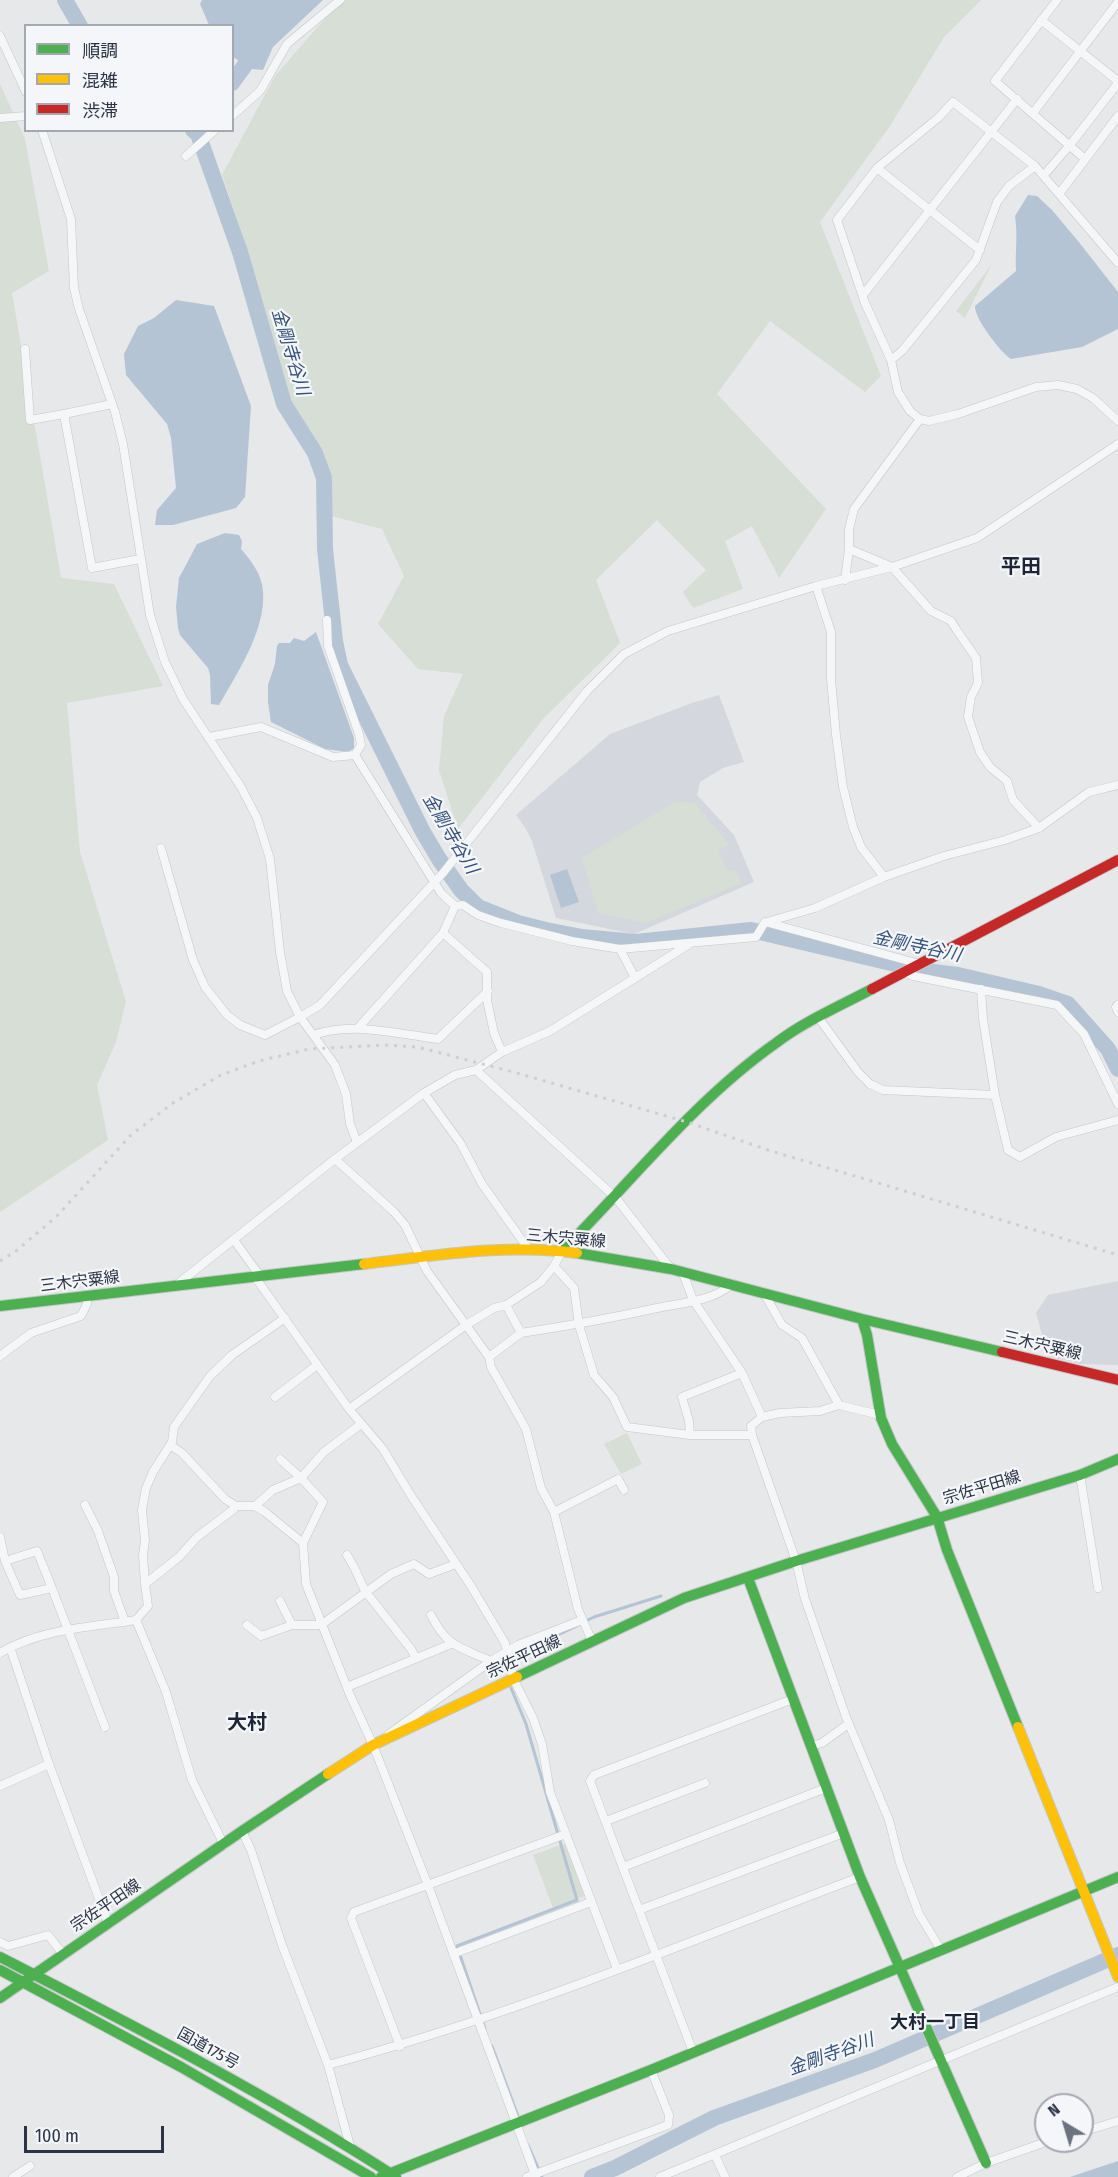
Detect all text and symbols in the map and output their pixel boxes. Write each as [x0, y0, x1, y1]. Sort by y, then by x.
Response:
legend [24, 24, 234, 132]
text: 順調 [82, 40, 118, 62]
text: 混雑 [82, 70, 118, 92]
text: 渋滞 [82, 100, 118, 122]
water label: 金剛寺谷川 [267, 306, 313, 398]
district label: 平田 [1001, 555, 1041, 579]
water label: 金剛寺谷川 [418, 790, 482, 878]
water label: 金剛寺谷川 [871, 927, 963, 967]
street label: 三木宍粟線 [525, 1226, 607, 1252]
street label: 三木宍粟線 [39, 1268, 121, 1296]
street label: 三木宍粟線 [1001, 1328, 1083, 1364]
street label: 宗佐平田線 [941, 1467, 1023, 1509]
street label: 宗佐平田線 [484, 1631, 564, 1683]
district label: 大村 [227, 1711, 267, 1735]
street label: 宗佐平田線 [67, 1876, 145, 1936]
district label: 大村一丁目 [890, 2012, 980, 2034]
street label: 国道175号 [174, 2024, 242, 2074]
water label: 金剛寺谷川 [785, 2029, 877, 2081]
north arrow [1034, 2093, 1094, 2153]
text: N [1044, 2100, 1063, 2120]
scale bar [27, 2114, 166, 2152]
text: 100 m [35, 2125, 79, 2147]

